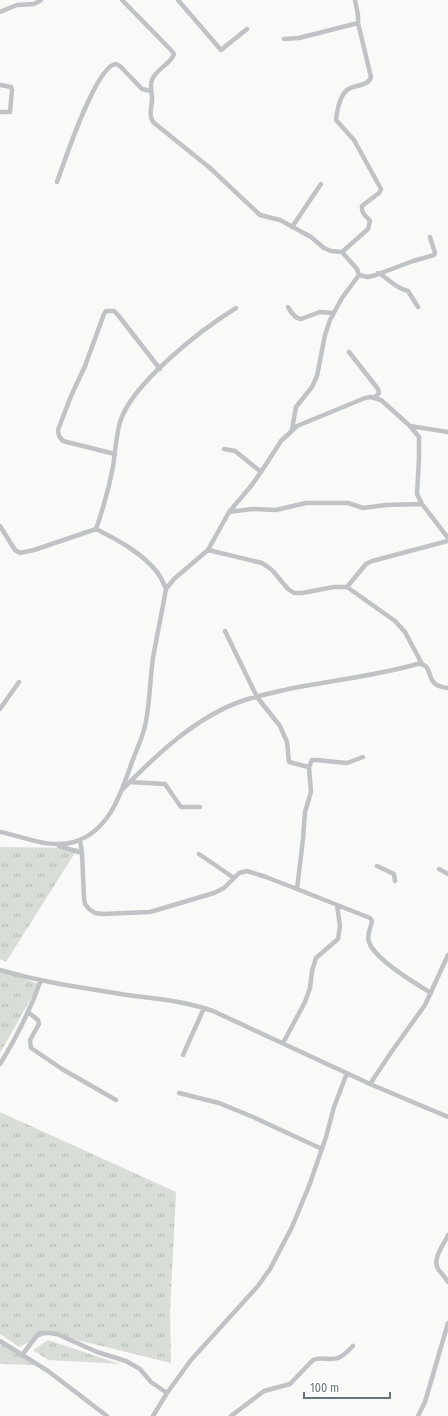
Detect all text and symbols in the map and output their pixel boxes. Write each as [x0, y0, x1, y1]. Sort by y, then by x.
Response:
scale bar [304, 1374, 390, 1400]
text: 100 m [310, 1381, 339, 1395]

